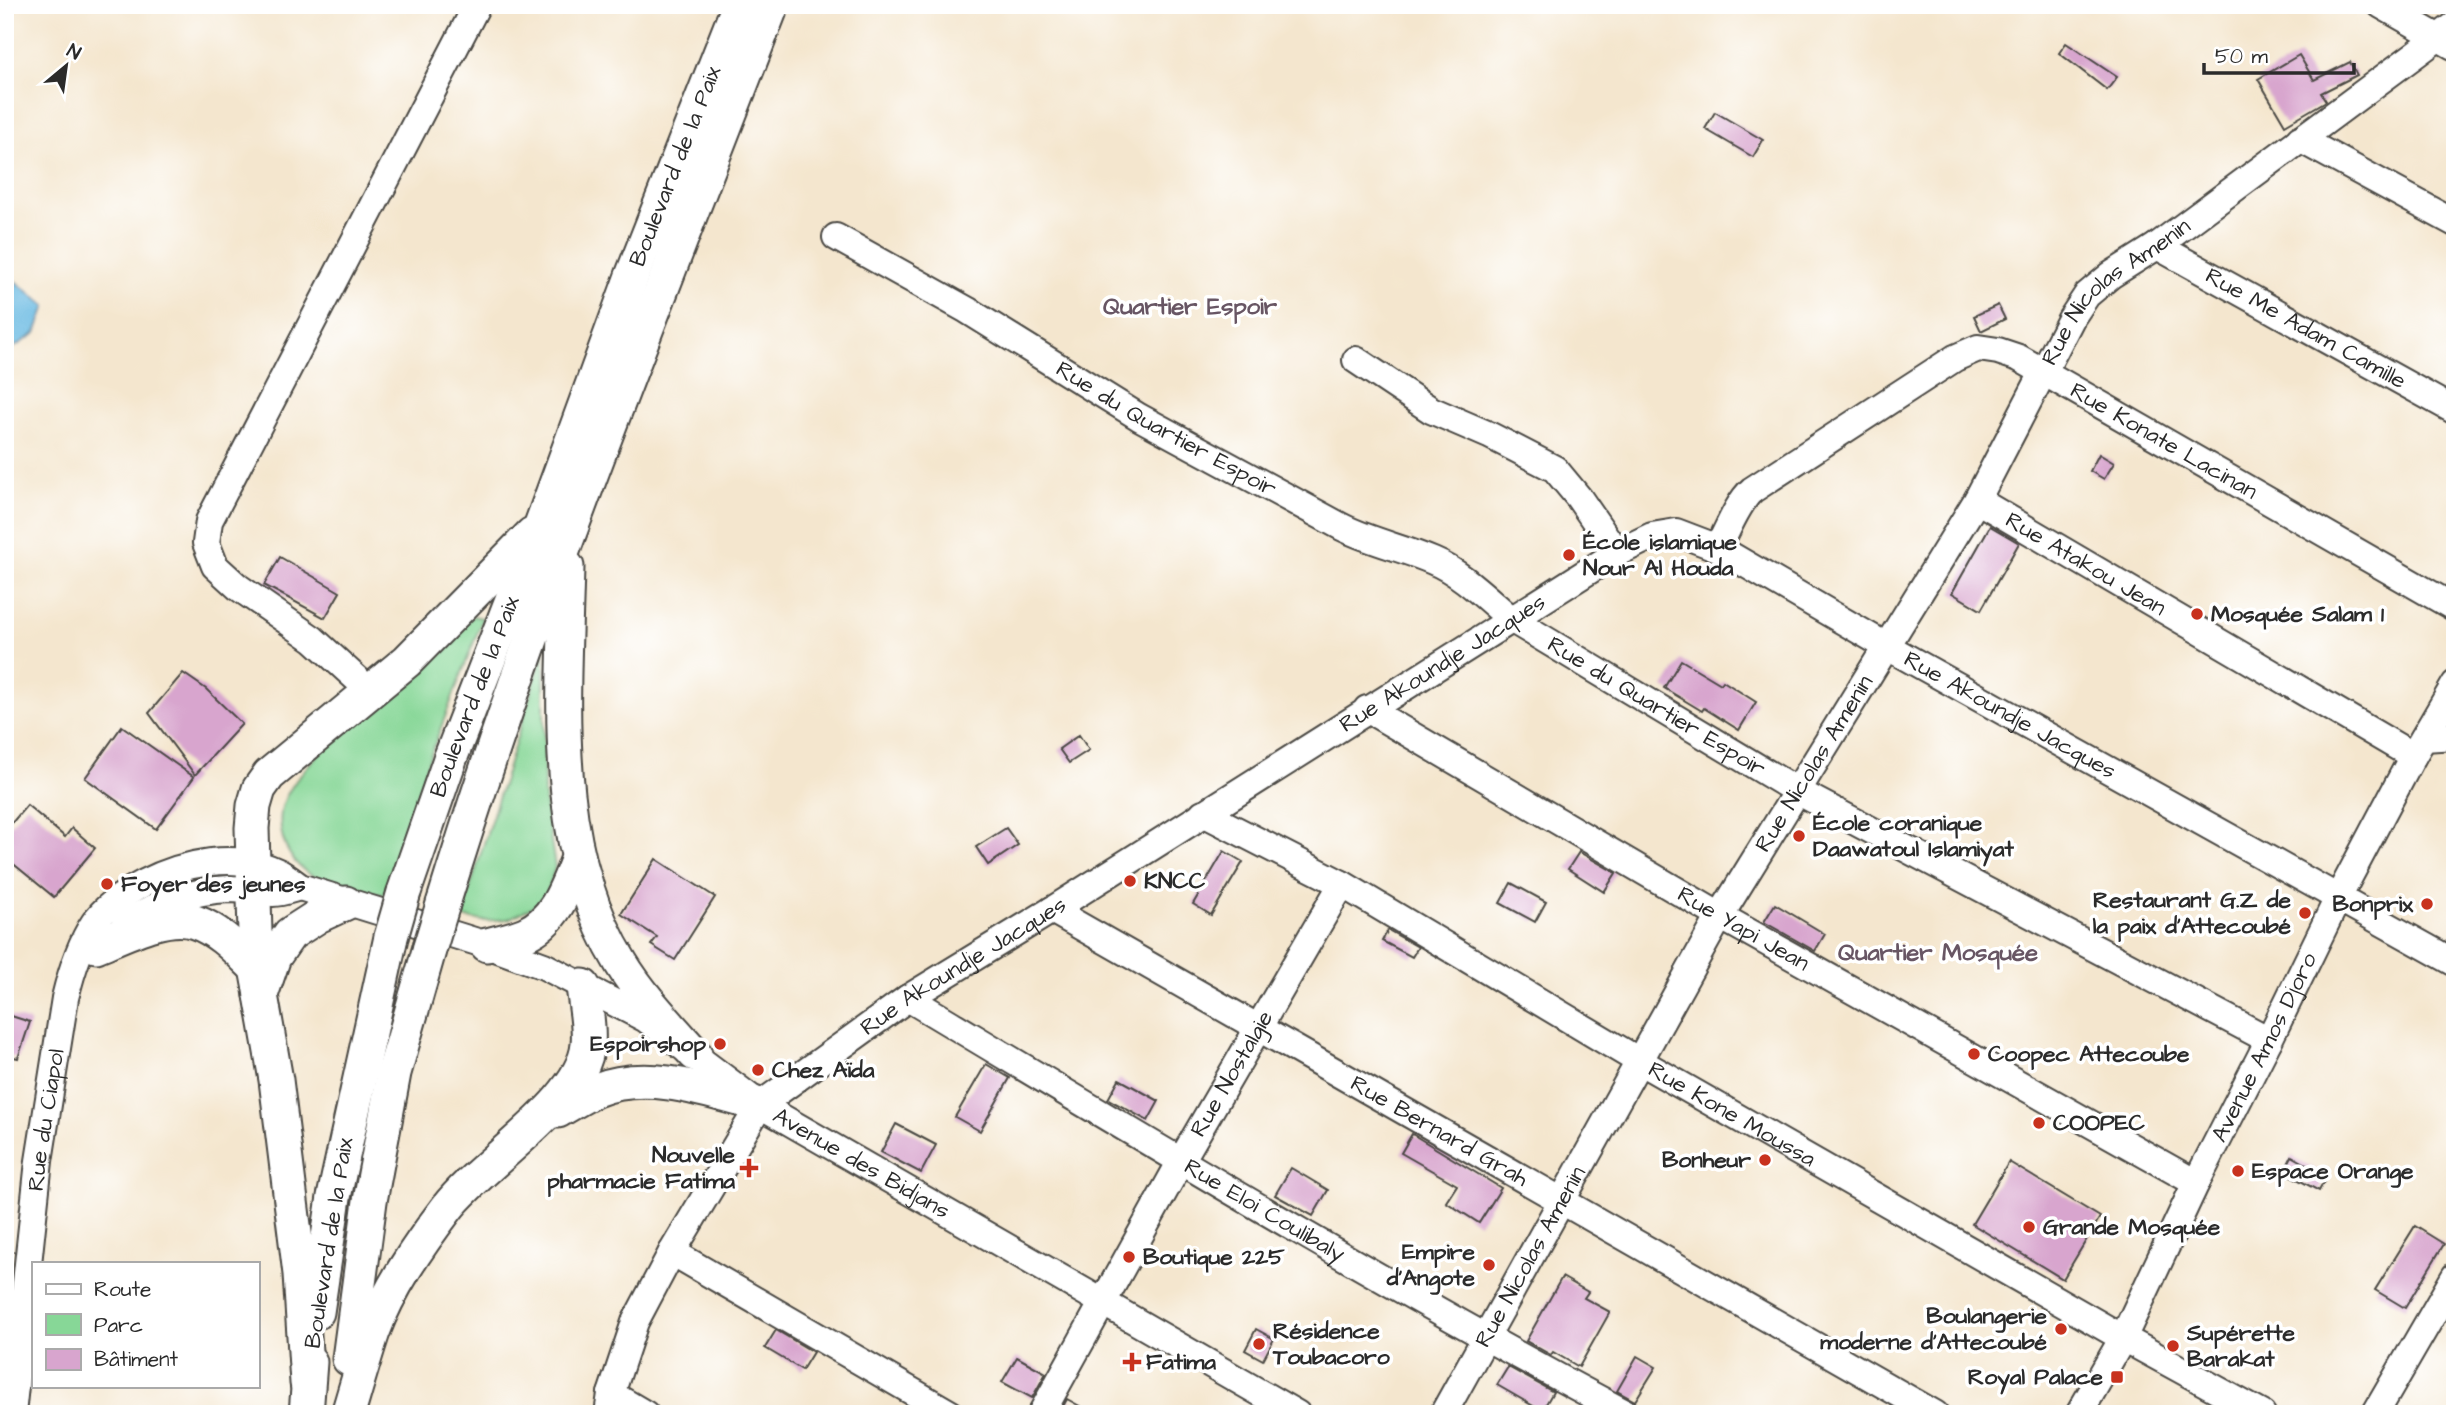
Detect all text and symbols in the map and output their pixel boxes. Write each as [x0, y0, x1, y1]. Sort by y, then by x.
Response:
north arrow [32, 32, 102, 102]
scale bar [2204, 32, 2355, 76]
text: N [62, 38, 85, 67]
text: 50 m [2215, 42, 2269, 71]
street label: Boulevard de la Paix [621, 61, 729, 271]
street label: Rue Nicolas Amenin [2034, 210, 2197, 371]
street label: Rue Me Adam Camille [2200, 260, 2412, 397]
district label: Quartier Espoir [1103, 290, 1278, 324]
street label: Rue du Quartier Espoir [1050, 353, 1282, 505]
street label: Rue Konate Lacinan [2064, 375, 2263, 507]
street label: Rue Atakou Jean [1999, 504, 2172, 624]
place label: École islamique Nour Al Houda [1583, 526, 1738, 584]
marker: École islamique Nour Al Houda [1561, 547, 1577, 563]
street label: Rue Akoundje Jacques [1333, 586, 1552, 740]
street label: Boulevard de la Paix [422, 591, 528, 801]
place label: Mosquée Salam 1 [2211, 598, 2384, 630]
marker: Mosquée Salam 1 [2189, 606, 2205, 622]
street label: Rue du Quartier Espoir [1541, 629, 1772, 785]
street label: Rue Akoundje Jacques [1898, 643, 2122, 787]
street label: Rue Nicolas Amenin [1747, 669, 1881, 858]
place label: École coranique Daawatoul Islamiyat [1813, 807, 2014, 867]
marker: École coranique Daawatoul Islamiyat [1791, 828, 1807, 844]
place label: KNCC [1144, 865, 1206, 897]
place label: Foyer des jeunes [121, 868, 306, 902]
marker: KNCC [1122, 873, 1138, 889]
marker: Foyer des jeunes [99, 876, 115, 892]
street label: Rue Yapi Jean [1672, 879, 1815, 979]
place label: Restaurant G.Z de la paix d’Attecoubé [2093, 884, 2292, 942]
place label: Bonprix [2332, 888, 2414, 920]
street label: Rue Akoundje Jacques [854, 889, 1072, 1043]
marker: Bonprix [2419, 896, 2435, 912]
marker: Restaurant G.Z de la paix d’Attecoubé [2297, 905, 2313, 921]
district label: Quartier Mosquée [1838, 936, 2038, 970]
street label: Avenue Amos Djoro [2204, 947, 2325, 1148]
street label: Rue Nostalgie [1182, 1005, 1281, 1143]
place label: Espoirshop [590, 1028, 706, 1060]
marker: Espoirshop [712, 1036, 728, 1052]
place label: Coopec Attecoube [1988, 1038, 2190, 1070]
marker: Coopec Attecoube [1966, 1046, 1982, 1062]
street label: Rue du Ciapol [20, 1047, 73, 1193]
place label: Chez Aïda [772, 1054, 875, 1086]
street label: Rue Kone Moussa [1642, 1054, 1822, 1175]
marker: Chez Aïda [750, 1062, 766, 1078]
street label: Rue Bernard Grah [1345, 1068, 1535, 1195]
street label: Avenue des Bidjans [767, 1100, 956, 1227]
place label: COOPEC [2053, 1107, 2145, 1139]
marker: COOPEC [2031, 1115, 2047, 1131]
street label: Boulevard de la Paix [297, 1135, 361, 1351]
place label: Nouvelle pharmacie Fatima [547, 1139, 736, 1197]
place label: Bonheur [1662, 1144, 1751, 1176]
street label: Rue Eloi Coulibaly [1178, 1151, 1351, 1271]
marker: Bonheur [1757, 1152, 1773, 1168]
place label: Espace Orange [2252, 1155, 2414, 1188]
marker: Nouvelle pharmacie Fatima [741, 1160, 757, 1176]
street label: Rue Nicolas Amenin [1467, 1160, 1594, 1353]
marker: Espace Orange [2230, 1163, 2246, 1179]
place label: Grande Mosquée [2043, 1211, 2221, 1243]
marker: Grande Mosquée [2021, 1219, 2037, 1235]
place label: Empire d‘Angote [1386, 1236, 1476, 1295]
place label: Boutique 225 [1143, 1241, 1285, 1273]
marker: Boutique 225 [1121, 1249, 1137, 1265]
marker: Empire d‘Angote [1481, 1257, 1497, 1273]
legend [32, 1262, 259, 1388]
text: Route [94, 1275, 151, 1304]
place label: Boulangerie moderne d‘Attecoubé [1820, 1300, 2048, 1358]
text: Parc [94, 1311, 143, 1340]
place label: Résidence Toubacoro [1272, 1315, 1390, 1373]
place label: Supérette Barakat [2186, 1317, 2295, 1375]
marker: Boulangerie moderne d‘Attecoubé [2053, 1321, 2069, 1337]
marker: Résidence Toubacoro [1251, 1336, 1267, 1352]
marker: Supérette Barakat [2165, 1338, 2181, 1354]
text: Bâtiment [94, 1345, 178, 1374]
place label: Fatima [1146, 1346, 1216, 1378]
marker: Fatima [1124, 1354, 1140, 1370]
place label: Royal Palace [1968, 1361, 2104, 1395]
marker: Royal Palace [2109, 1369, 2125, 1385]

